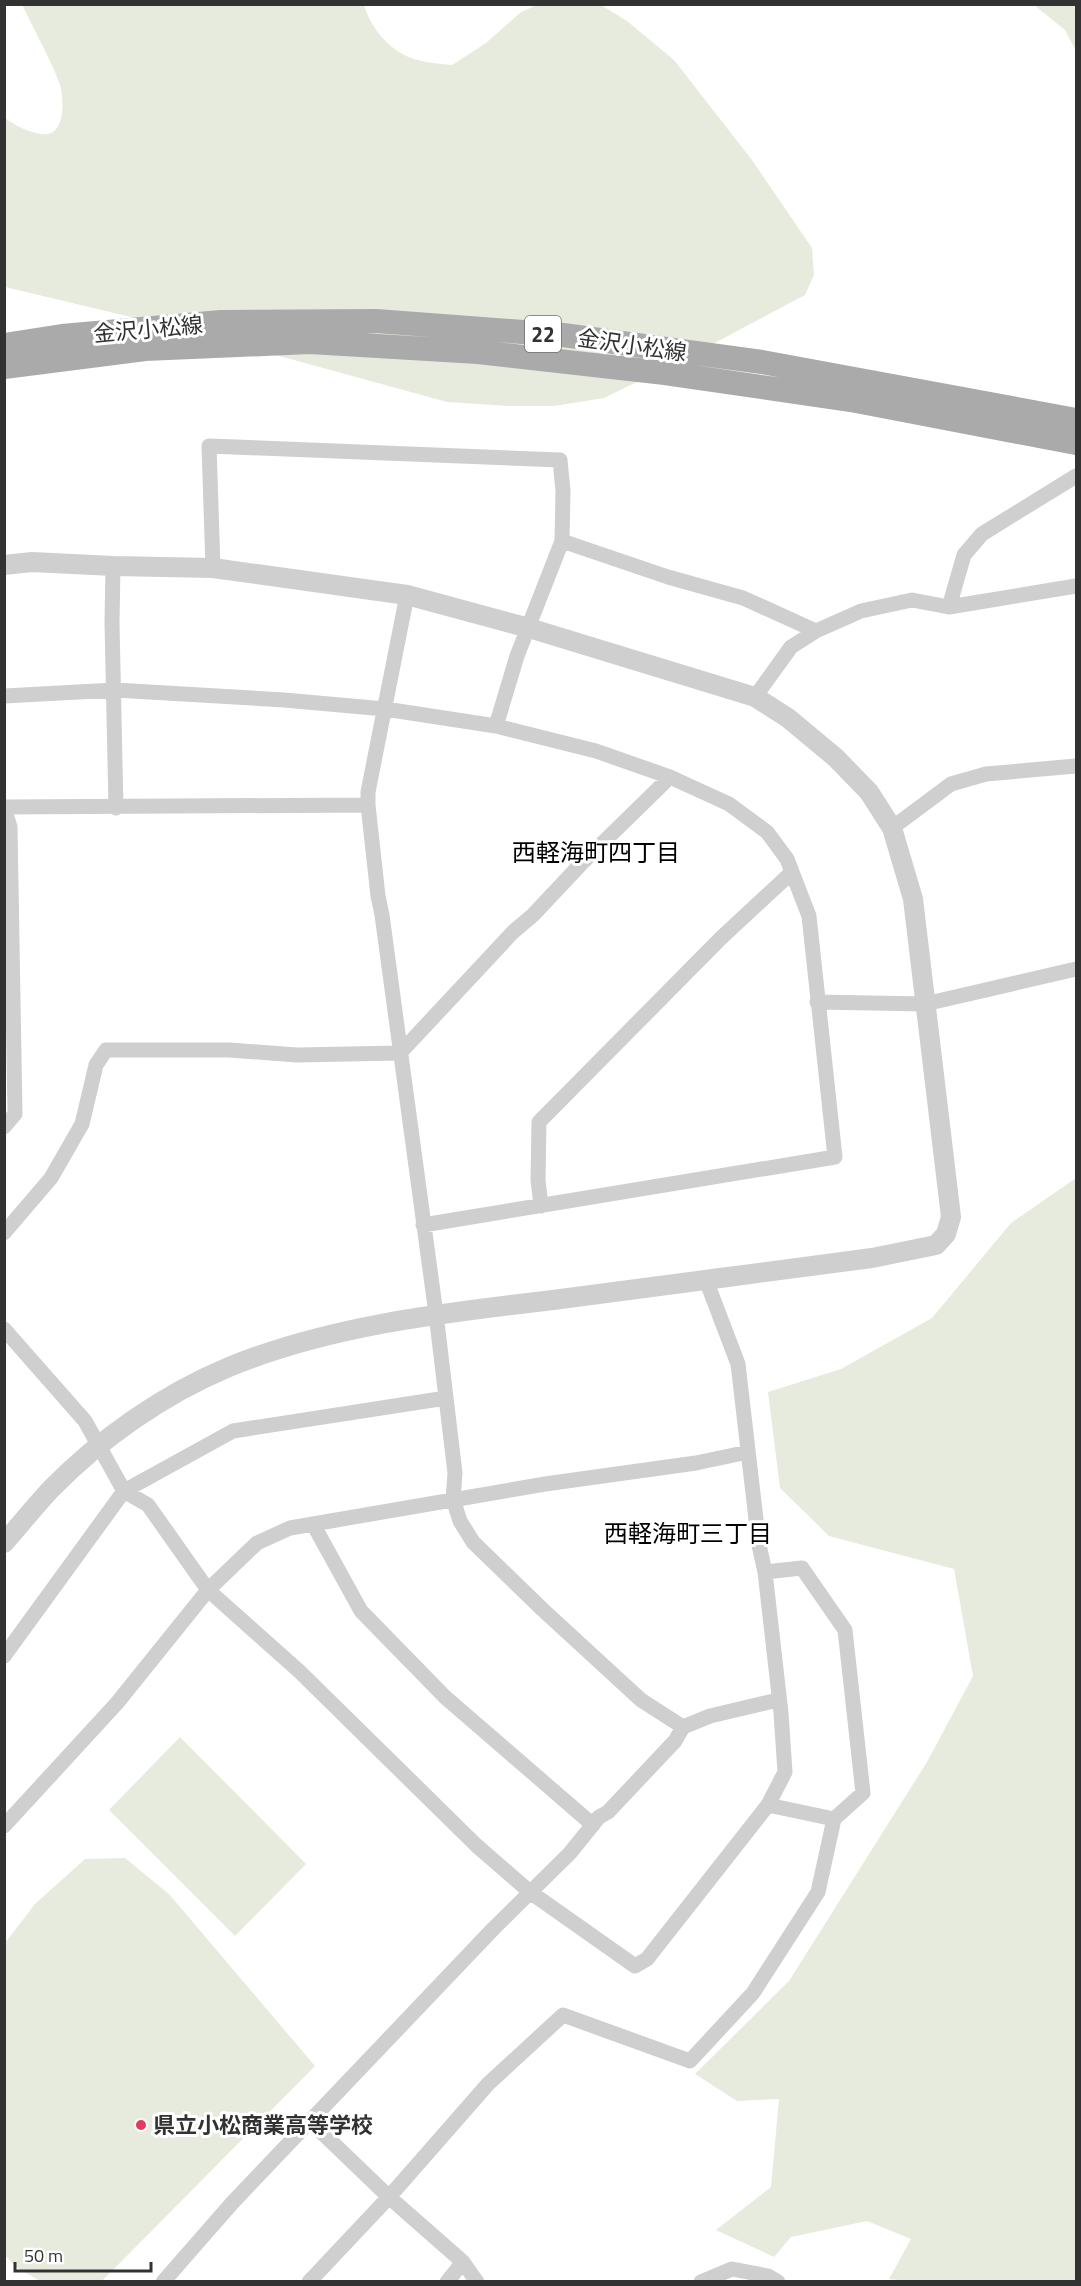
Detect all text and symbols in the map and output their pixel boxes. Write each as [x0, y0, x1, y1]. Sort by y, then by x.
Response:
street label: 金沢小松線 [92, 307, 204, 351]
road number: 22 [525, 316, 561, 352]
street label: 金沢小松線 [575, 321, 689, 369]
district label: 西軽海町四丁目 [512, 834, 680, 870]
district label: 西軽海町三丁目 [604, 1515, 772, 1551]
place label: 県立小松商業高等学校 [153, 2108, 373, 2142]
marker: 県立小松商業高等学校 [134, 2118, 148, 2132]
scale bar [15, 2235, 152, 2273]
text: 50 m [24, 2242, 63, 2269]

